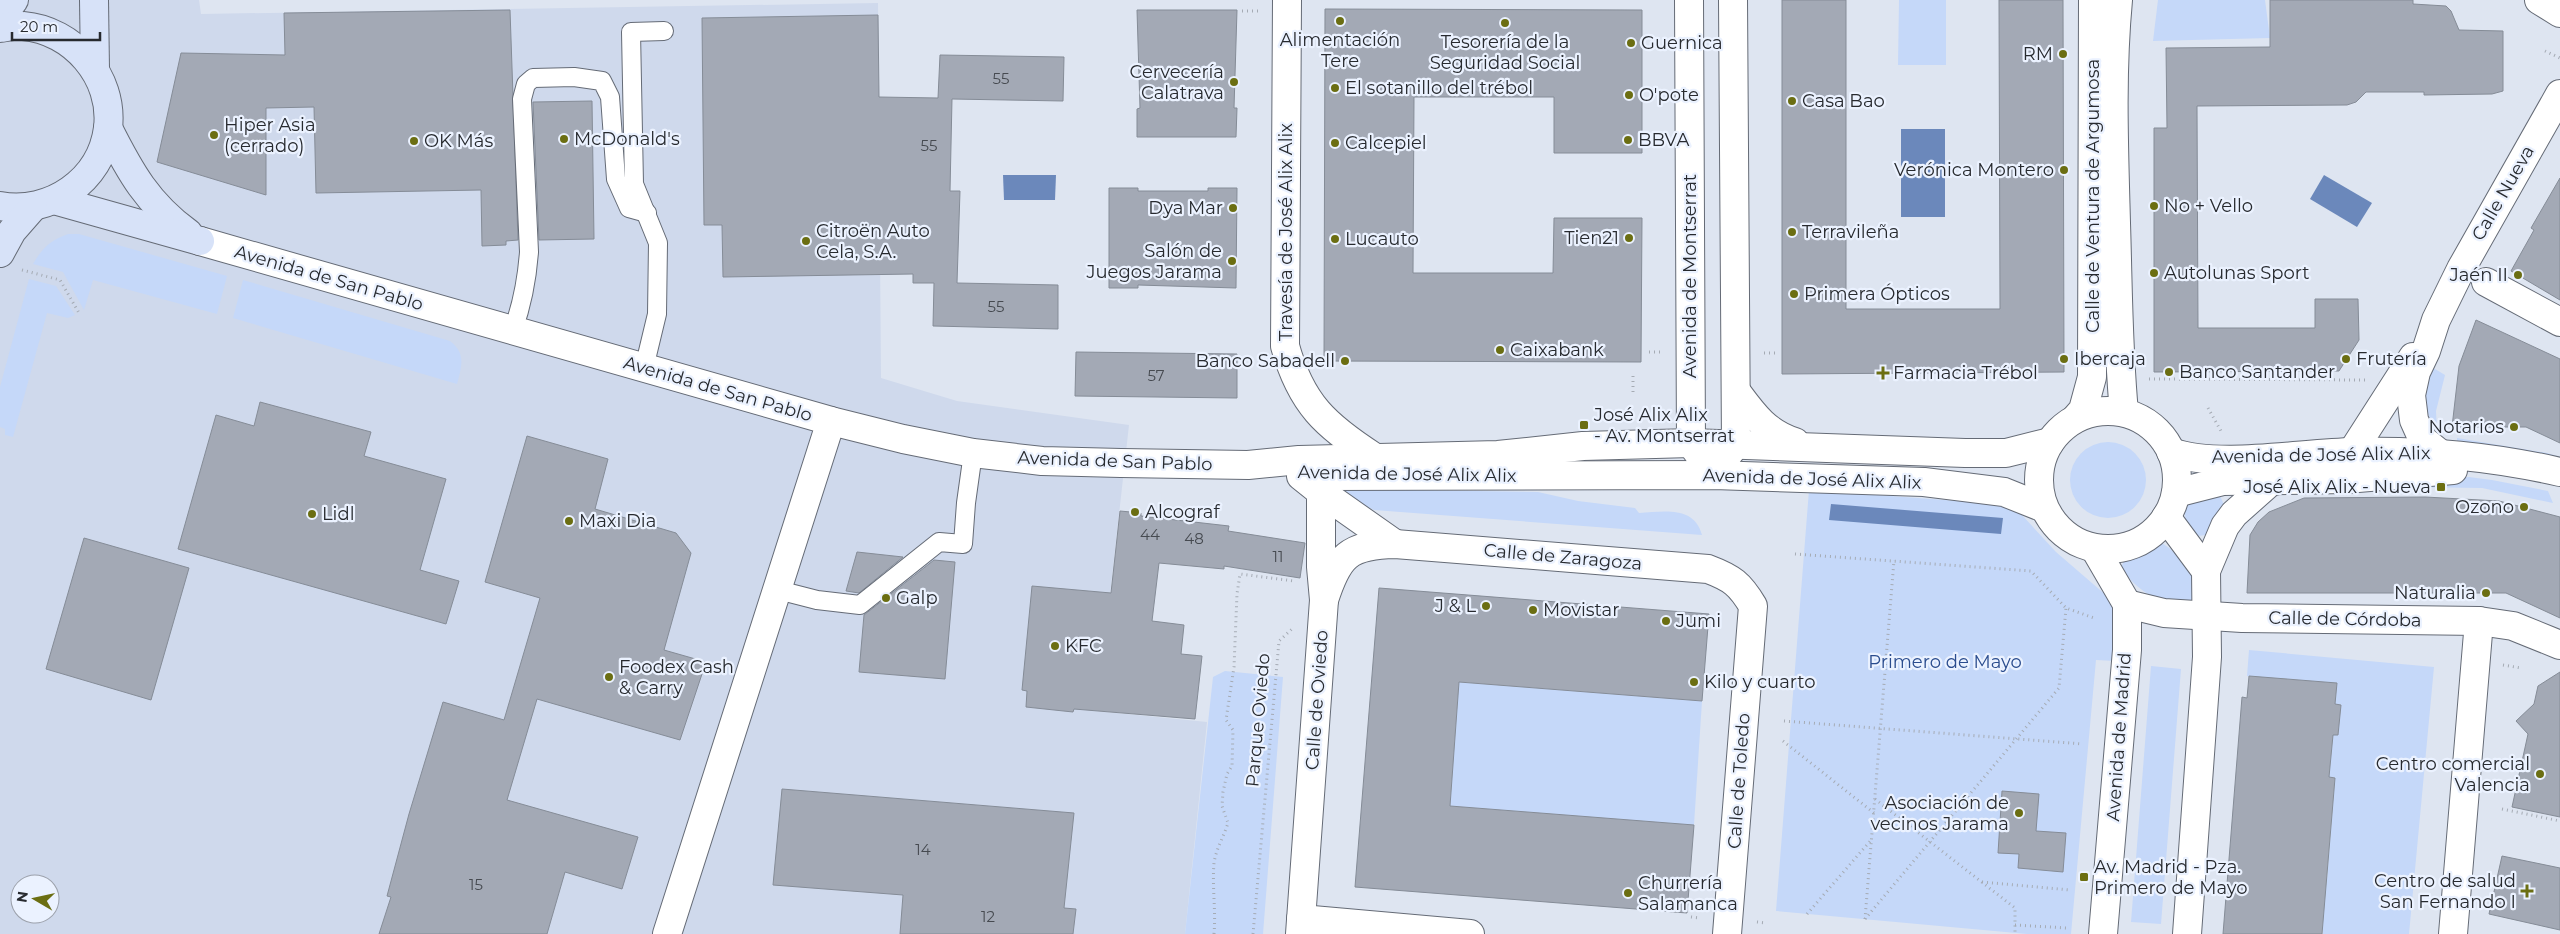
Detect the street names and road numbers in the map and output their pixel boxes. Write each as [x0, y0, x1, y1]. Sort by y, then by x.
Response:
street label: Calle de Ventura de Argumosa [2082, 59, 2104, 333]
street label: Travesía de José Alix Alix [1275, 123, 1297, 341]
street label: Calle Nueva [2467, 142, 2539, 244]
street label: Avenida de Montserrat [1679, 174, 1701, 378]
street label: Avenida de San Pablo [232, 241, 426, 315]
street label: Avenida de San Pablo [621, 352, 815, 426]
street label: Avenida de José Alix Alix [2211, 442, 2431, 468]
street label: Avenida de San Pablo [1017, 447, 1213, 475]
street label: Avenida de José Alix Alix [1297, 461, 1517, 487]
street label: Avenida de José Alix Alix [1702, 464, 1922, 494]
street label: Calle de Zaragoza [1483, 539, 1643, 575]
street label: Calle de Córdoba [2268, 607, 2422, 631]
street label: Calle de Oviedo [1301, 629, 1333, 771]
street label: Parque Oviedo [1241, 652, 1275, 788]
street label: Avenida de Madrid [2102, 652, 2136, 822]
street label: Calle de Toledo [1723, 712, 1755, 850]

